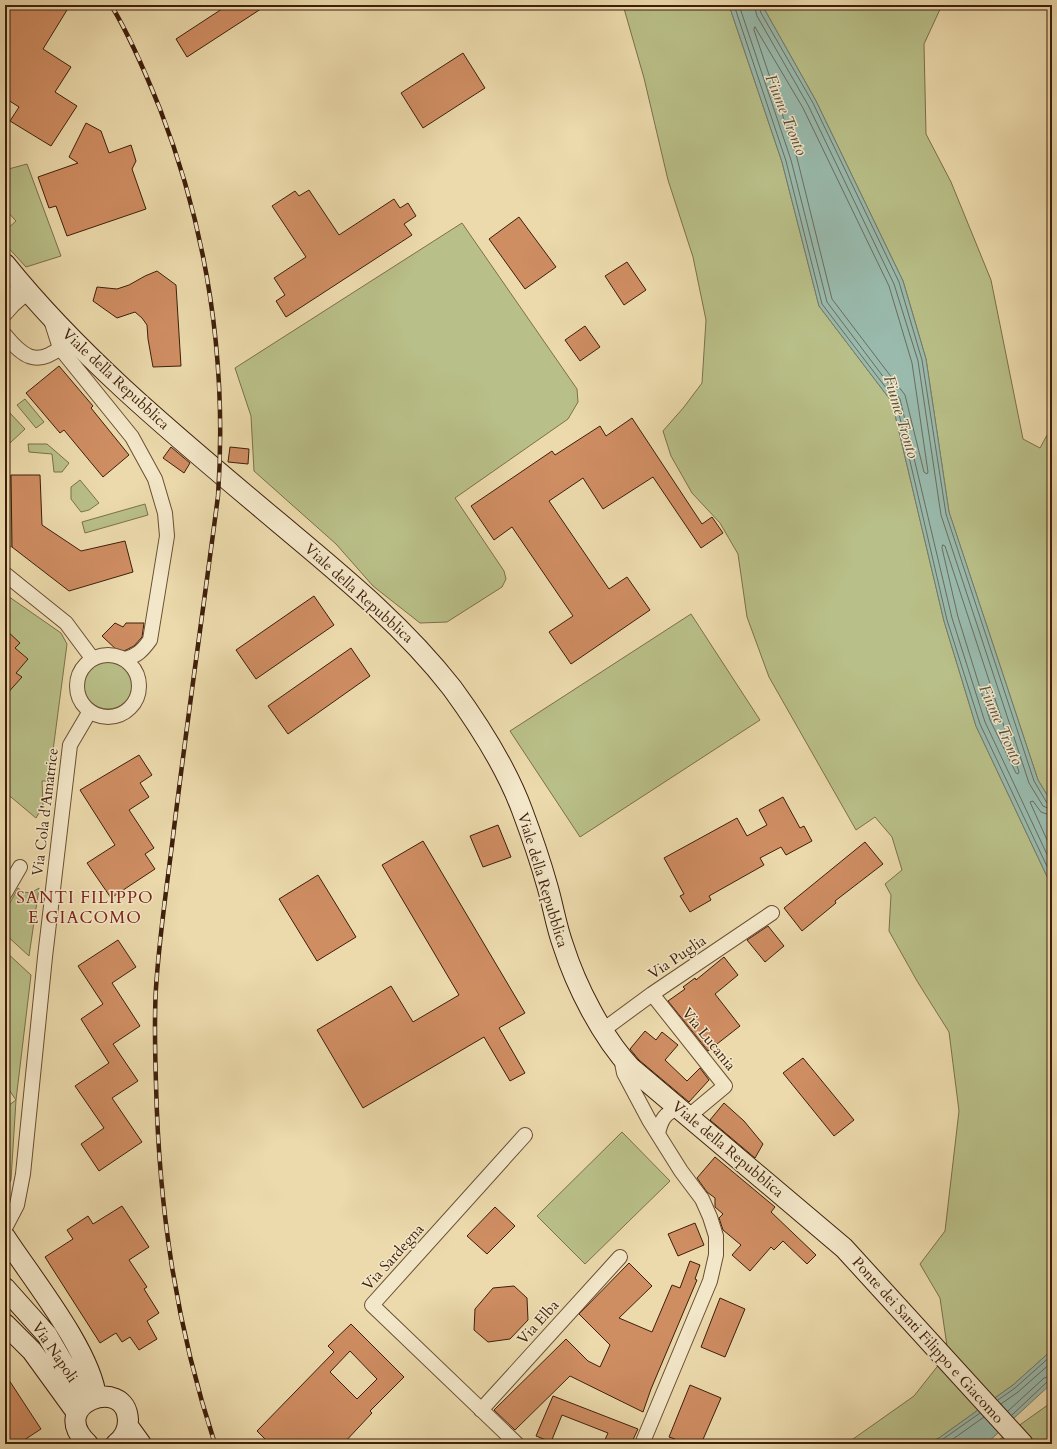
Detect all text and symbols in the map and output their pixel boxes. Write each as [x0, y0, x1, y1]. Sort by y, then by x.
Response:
water label: Fiume Tronto [760, 71, 812, 159]
street label: Viale della Repubblica [58, 324, 174, 434]
water label: Fiume Tronto [878, 373, 924, 462]
street label: Viale della Repubblica [300, 539, 418, 648]
water label: Fiume Tronto [973, 681, 1029, 769]
street label: Via Cola d'Amatrice [27, 747, 63, 877]
street label: Viale della Repubblica [513, 810, 573, 950]
district label: SANTI FILIPPO E GIACOMO [16, 886, 154, 929]
street label: Via Puglia [644, 930, 710, 984]
street label: Via Lucania [677, 1003, 741, 1075]
street label: Viale della Repubblica [668, 1096, 789, 1202]
street label: Via Sardegna [358, 1219, 429, 1295]
street label: Ponte dei Santi Filippo e Giacomo [848, 1252, 1008, 1428]
street label: Via Elba [513, 1295, 564, 1349]
street label: Via Napoli [27, 1318, 83, 1386]

